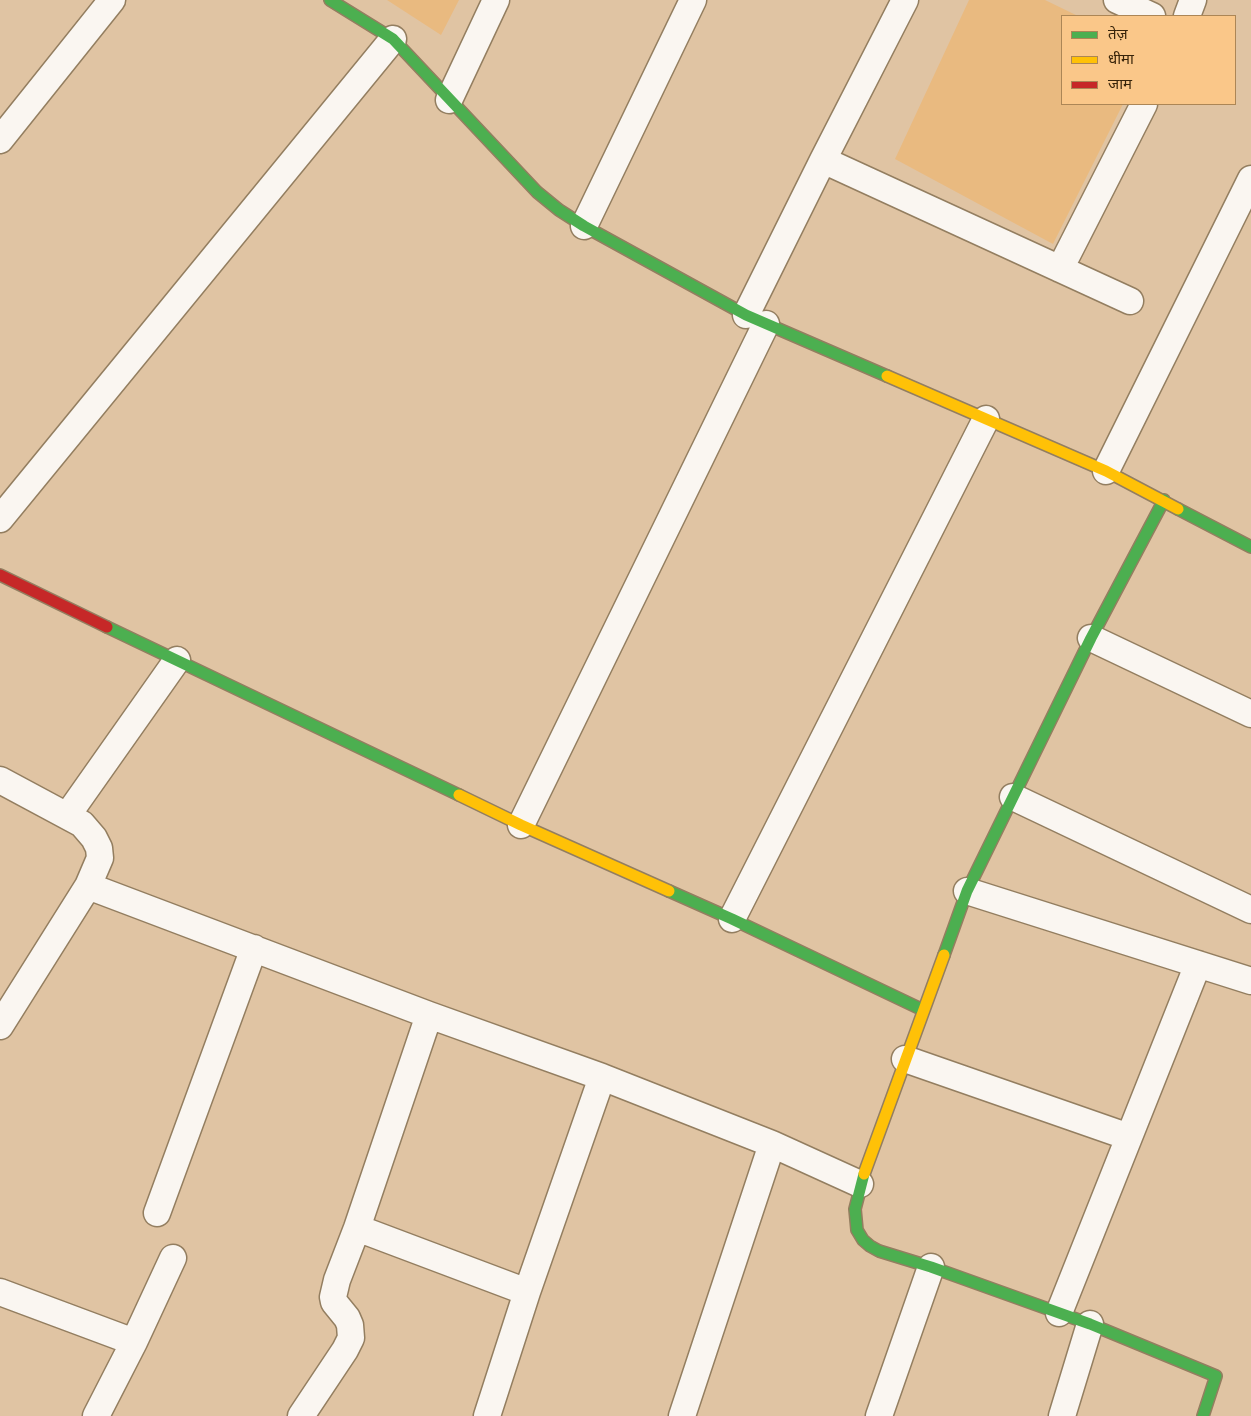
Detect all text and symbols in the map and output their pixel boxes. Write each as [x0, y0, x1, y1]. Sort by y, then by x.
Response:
legend [1061, 15, 1236, 105]
text: तेज़ [1108, 25, 1128, 43]
text: धीमा [1108, 50, 1134, 68]
text: जाम [1108, 75, 1132, 93]

